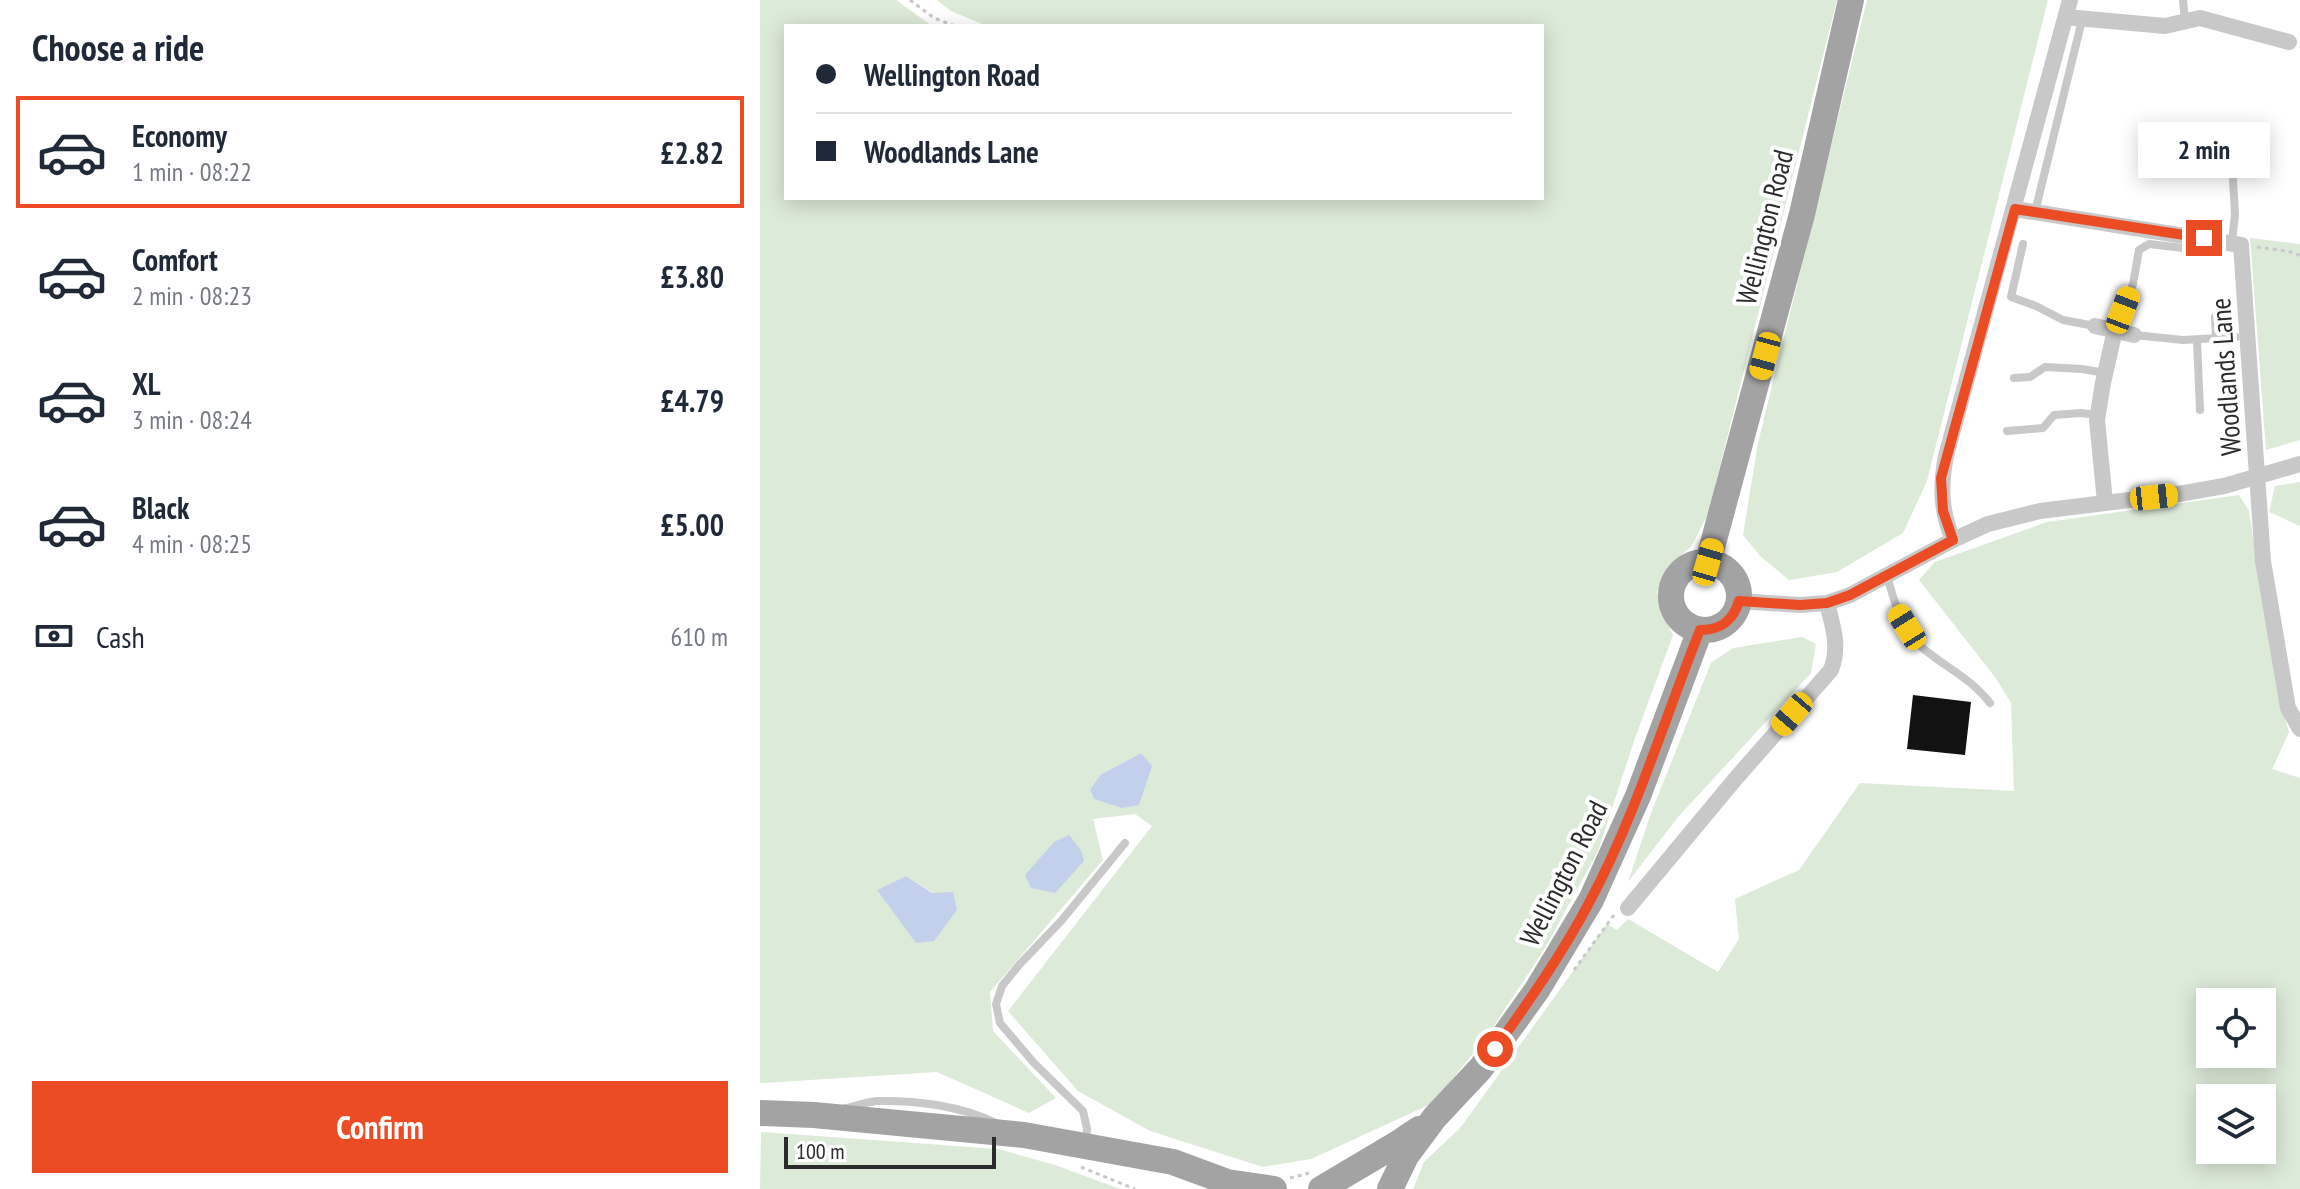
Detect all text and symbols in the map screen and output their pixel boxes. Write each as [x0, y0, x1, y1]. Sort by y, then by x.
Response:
text: Choose a ride [32, 24, 204, 71]
text: Wellington Road [864, 55, 1040, 94]
icon: car [36, 116, 108, 188]
text: Economy [132, 116, 227, 155]
callout: 2 min [2138, 122, 2270, 178]
text: Woodlands Lane [864, 132, 1039, 171]
text: £2.82 [660, 133, 724, 172]
text: 2 min [2178, 133, 2230, 166]
street label: Wellington Road [1727, 146, 1801, 308]
text: 1 min · 08:22 [132, 155, 252, 188]
route end [2186, 220, 2222, 256]
icon: car [36, 240, 108, 312]
text: Comfort [132, 240, 218, 279]
text: £3.80 [660, 257, 724, 296]
text: 2 min · 08:23 [132, 279, 252, 312]
car [2103, 283, 2143, 337]
street label: Woodlands Lane [2201, 297, 2249, 457]
car [1747, 330, 1783, 382]
icon: car [36, 364, 108, 436]
text: XL [132, 364, 161, 403]
text: £4.79 [660, 381, 724, 420]
text: 3 min · 08:24 [132, 403, 252, 436]
car [2129, 483, 2179, 511]
icon: car [36, 488, 108, 560]
text: Black [132, 488, 189, 527]
text: £5.00 [660, 505, 724, 544]
text: 4 min · 08:25 [132, 527, 252, 560]
car [1690, 536, 1726, 588]
car [1884, 600, 1930, 654]
icon: cash [32, 614, 76, 658]
text: Cash [96, 617, 145, 656]
text: 610 m [670, 620, 728, 653]
car [1767, 688, 1817, 740]
street label: Wellington Road [1511, 794, 1615, 952]
map controls [2196, 988, 2276, 1164]
button: locate [2196, 988, 2276, 1068]
route start [1477, 1031, 1513, 1067]
button: Confirm [32, 1081, 728, 1173]
button: layers [2196, 1084, 2276, 1164]
scale bar [784, 1133, 996, 1169]
text: 100 m [796, 1137, 845, 1165]

